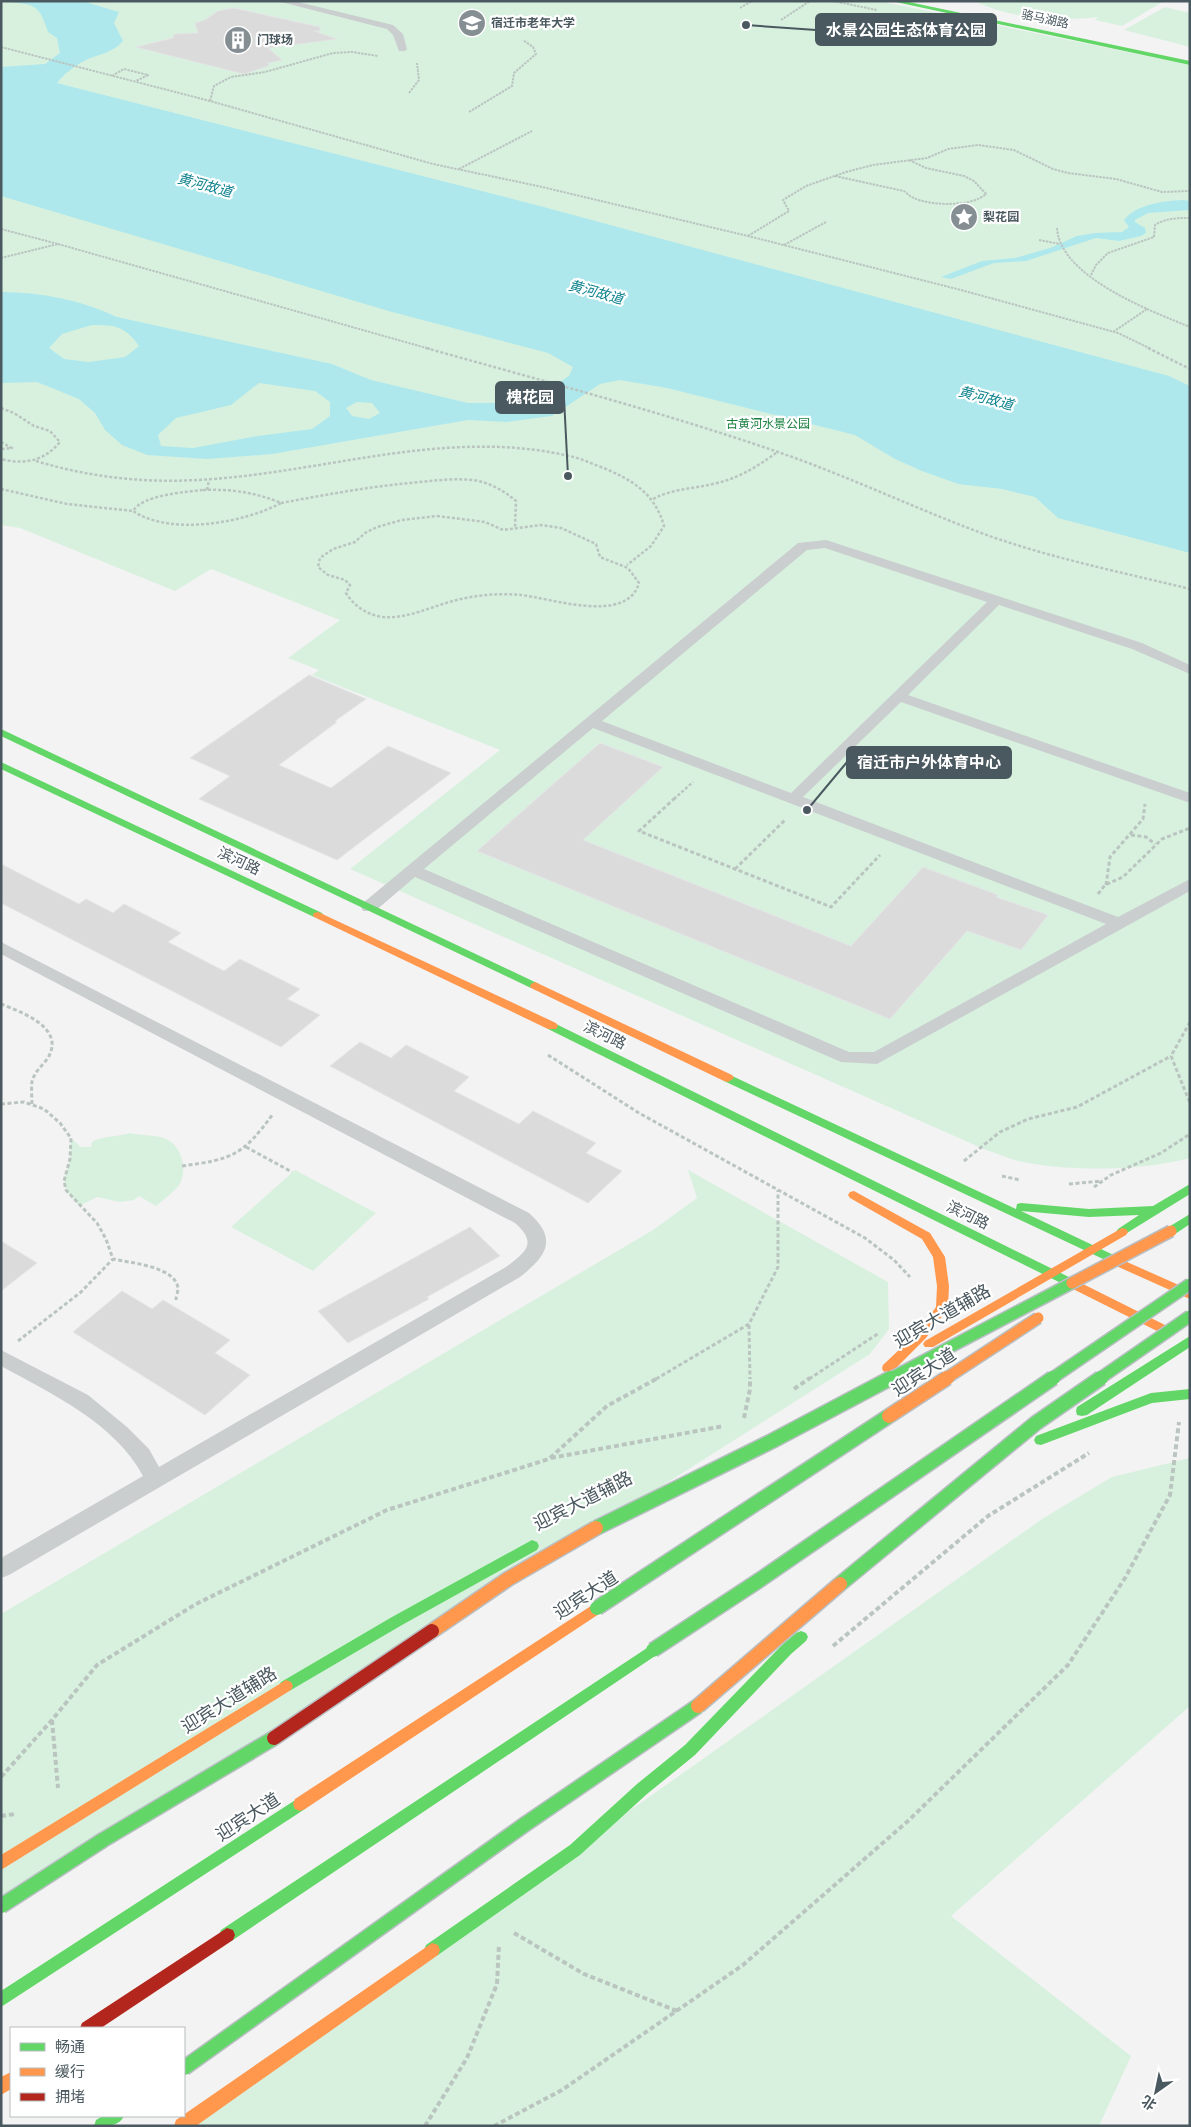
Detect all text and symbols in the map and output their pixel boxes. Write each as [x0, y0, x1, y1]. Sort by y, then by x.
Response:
street label: 骆马湖路 [1020, 7, 1070, 31]
school or university icon: 宿迁市老年大学 [457, 8, 487, 38]
callout: 水景公园生态体育公园 [816, 14, 996, 45]
place label: 宿迁市老年大学 [491, 16, 575, 30]
text: 水景公园生态体育公园 [826, 21, 986, 40]
building icon: 门球场 [223, 25, 253, 55]
place label: 门球场 [257, 33, 293, 47]
water label: 黄河故道 [176, 170, 236, 200]
place icon: 梨花园 [949, 202, 979, 232]
place label: 梨花园 [983, 210, 1019, 224]
water label: 黄河故道 [567, 277, 627, 307]
callout: 槐花园 [496, 382, 564, 413]
water label: 黄河故道 [957, 383, 1017, 413]
text: 槐花园 [506, 388, 554, 407]
park label: 古黄河水景公园 [726, 417, 810, 431]
callout: 宿迁市户外体育中心 [847, 747, 1011, 778]
text: 宿迁市户外体育中心 [857, 753, 1001, 772]
street label: 滨河路 [215, 843, 263, 879]
street label: 滨河路 [581, 1017, 629, 1053]
street label: 滨河路 [944, 1197, 992, 1233]
street label: 迎宾大道辅路 [890, 1279, 994, 1352]
street label: 迎宾大道 [888, 1343, 960, 1400]
street label: 迎宾大道辅路 [530, 1467, 636, 1534]
street label: 迎宾大道 [550, 1566, 622, 1623]
street label: 迎宾大道辅路 [177, 1662, 280, 1737]
street label: 迎宾大道 [212, 1788, 284, 1845]
legend [10, 2027, 185, 2117]
text: 畅通 [55, 2038, 85, 2056]
text: 缓行 [55, 2063, 85, 2081]
north arrow [1131, 2067, 1181, 2117]
text: 拥堵 [55, 2088, 85, 2106]
text: 北 [1139, 2092, 1159, 2113]

